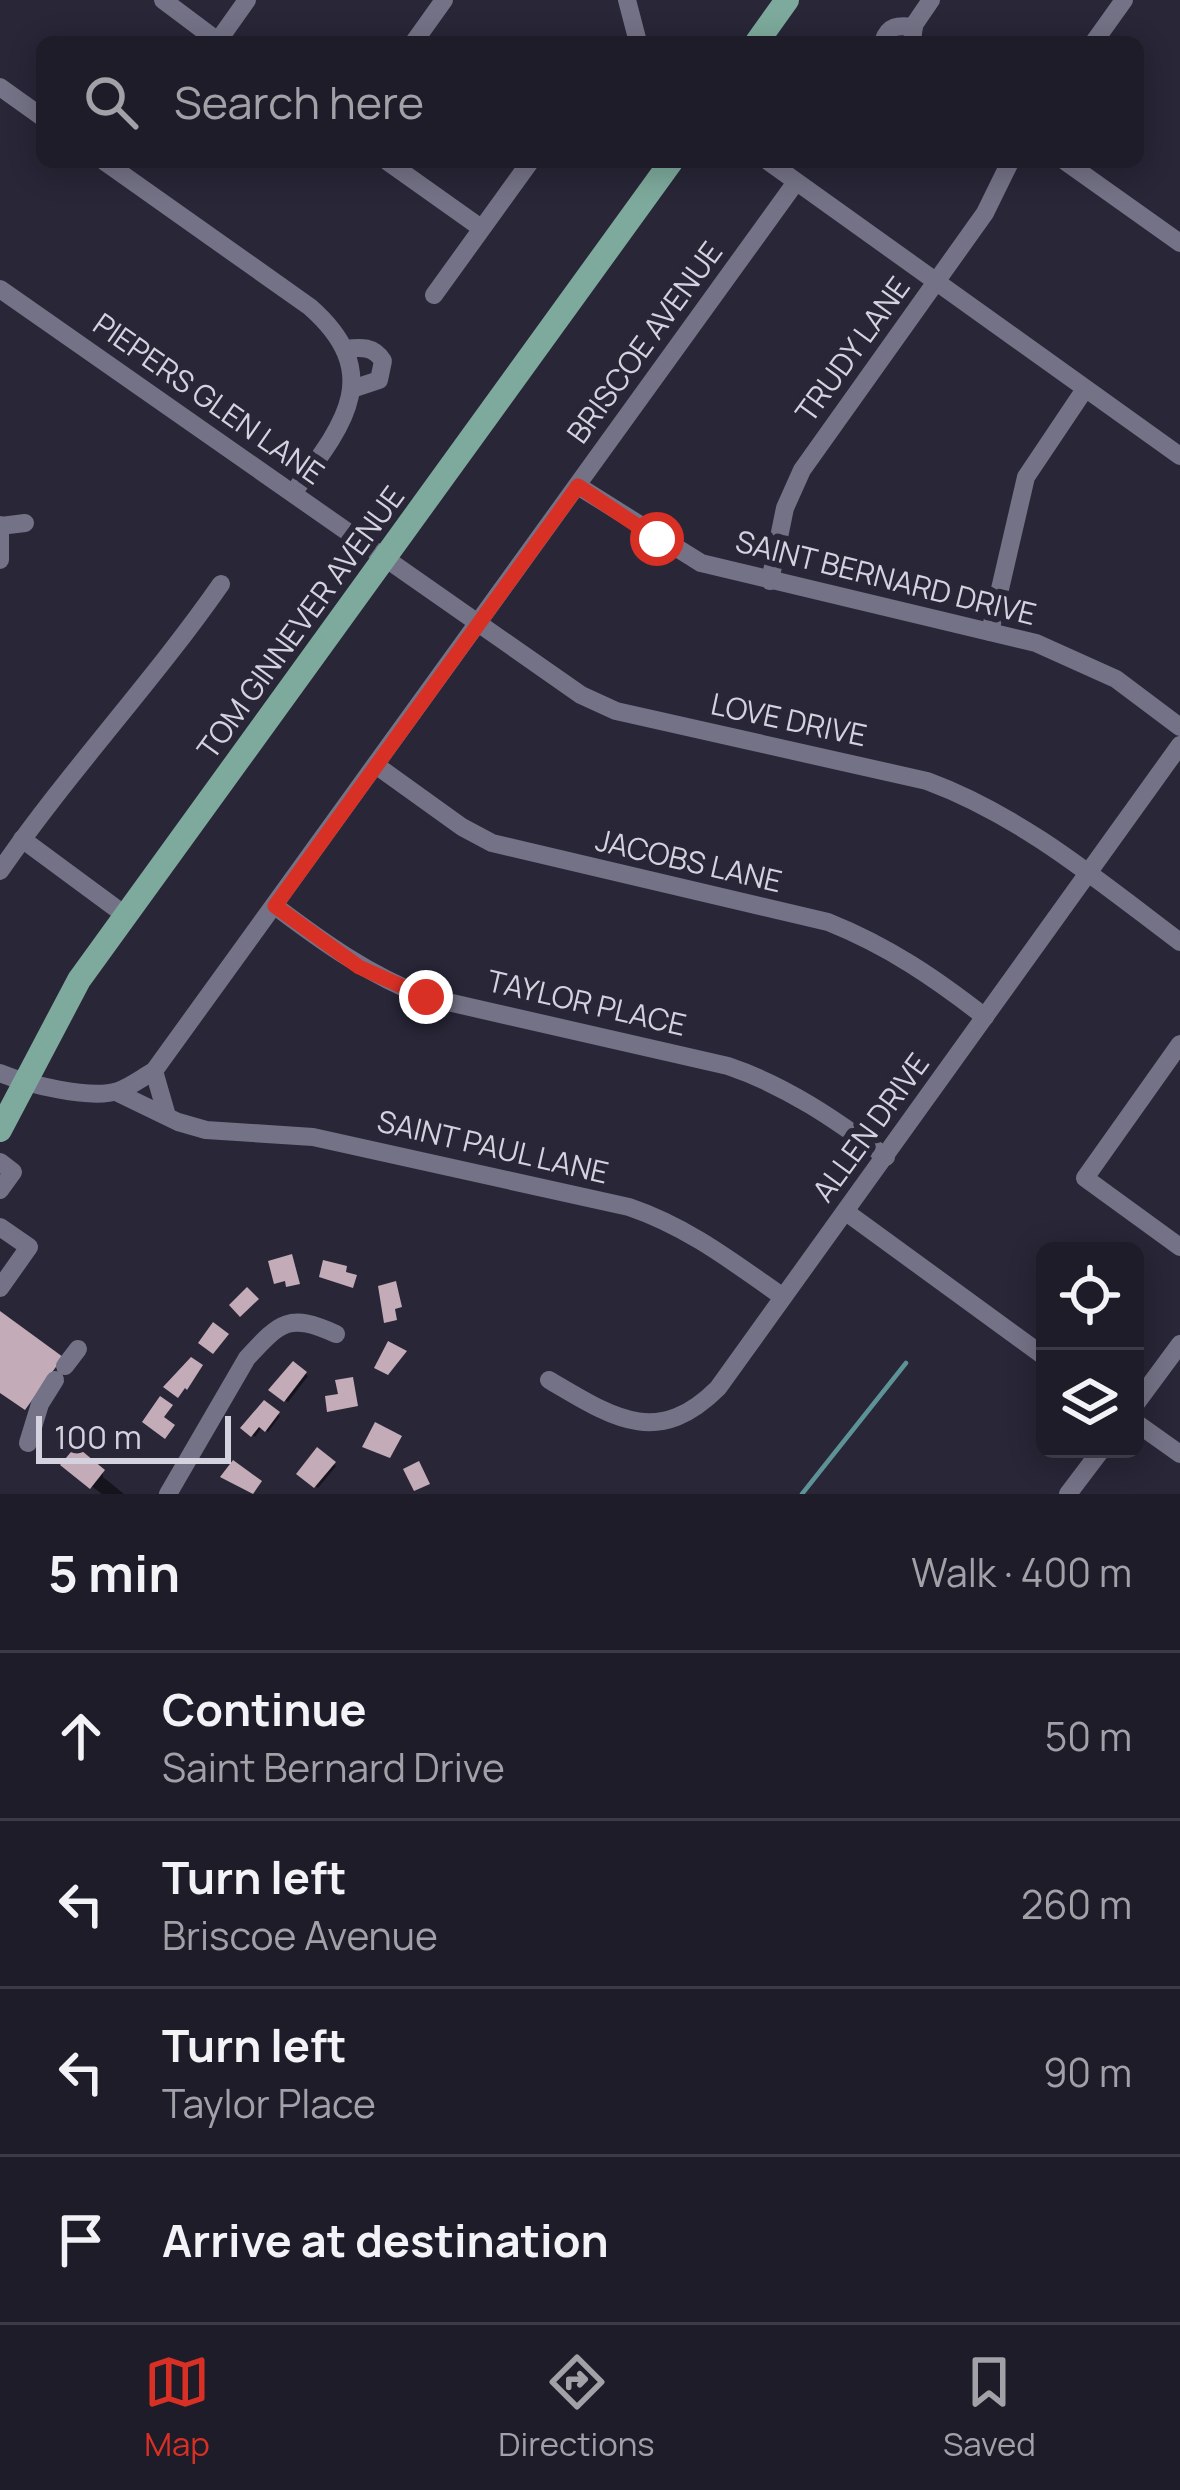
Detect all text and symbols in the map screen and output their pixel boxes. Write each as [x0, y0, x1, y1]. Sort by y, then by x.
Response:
search box [36, 36, 1144, 168]
icon: search [78, 69, 144, 135]
text: Search here [174, 71, 424, 133]
street label: BRISCOE AVENUE [557, 233, 731, 451]
street label: TRUDY LANE [785, 268, 919, 430]
street label: PIEPERS GLEN LANE [85, 303, 333, 493]
street label: TOM GINNEVER AVENUE [187, 477, 413, 767]
route start [630, 512, 684, 566]
street label: SAINT BERNARD DRIVE [731, 520, 1041, 634]
street label: LOVE DRIVE [707, 683, 871, 755]
street label: JACOBS LANE [592, 819, 786, 901]
street label: TAYLOR PLACE [484, 959, 690, 1045]
route end [399, 970, 453, 1024]
street label: ALLEN DRIVE [802, 1044, 938, 1210]
street label: SAINT PAUL LANE [373, 1099, 613, 1193]
map controls [1036, 1242, 1144, 1458]
button: locate [1036, 1242, 1144, 1350]
button: layers [1036, 1350, 1144, 1458]
scale bar [36, 1410, 231, 1463]
text: 100 m [54, 1414, 142, 1459]
text: 5 min [48, 1538, 180, 1607]
text: Walk · 400 m [911, 1545, 1132, 1599]
text: Continue [162, 1678, 367, 1740]
icon: ahead [48, 1703, 114, 1769]
text: 50 m [1045, 1709, 1132, 1763]
text: Saint Bernard Drive [162, 1740, 505, 1794]
text: Turn left [162, 1846, 347, 1908]
icon: left [48, 1871, 114, 1937]
text: 260 m [1021, 1877, 1132, 1931]
text: Briscoe Avenue [162, 1908, 438, 1962]
text: Turn left [162, 2014, 347, 2076]
icon: left [48, 2039, 114, 2105]
text: 90 m [1043, 2045, 1132, 2099]
text: Taylor Place [162, 2076, 376, 2130]
icon: arrive [48, 2207, 114, 2273]
text: Arrive at destination [162, 2209, 609, 2271]
tab: Map [144, 2349, 210, 2466]
tab: Directions [498, 2349, 655, 2466]
tab: Saved [943, 2349, 1036, 2466]

